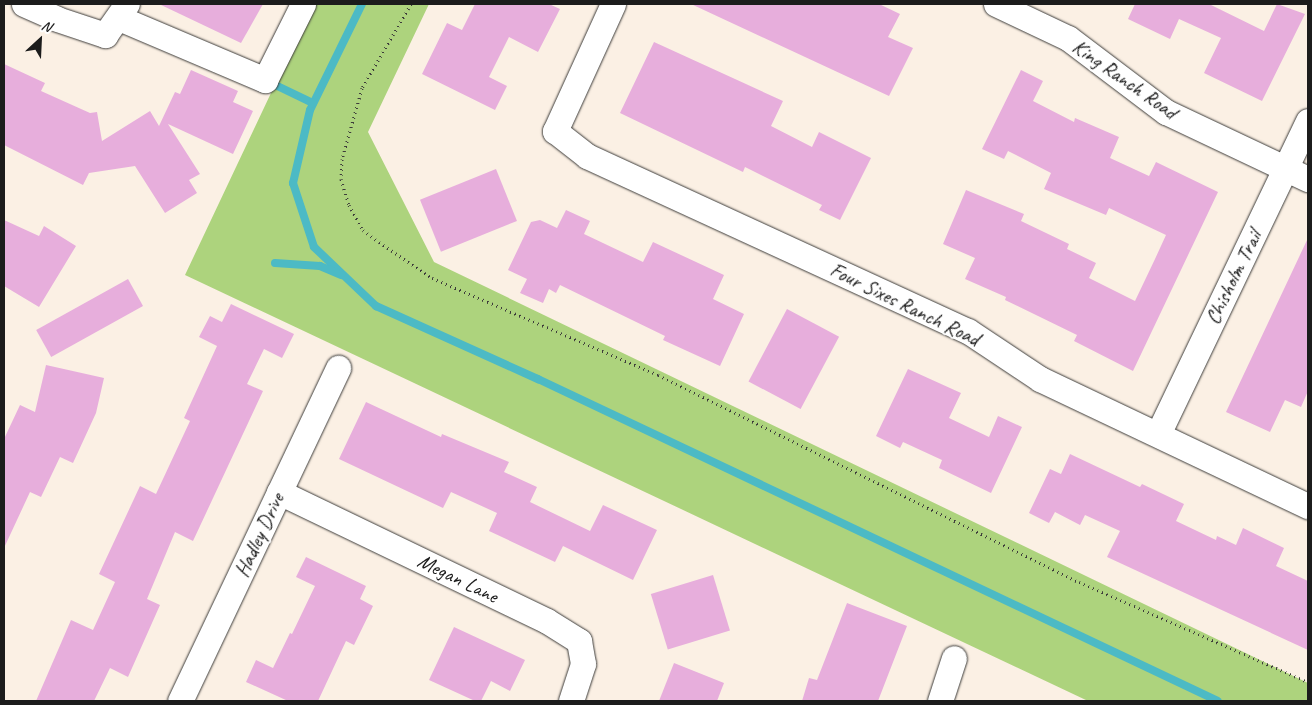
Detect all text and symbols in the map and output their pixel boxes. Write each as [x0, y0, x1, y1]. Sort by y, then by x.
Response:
north arrow [15, 15, 65, 65]
text: N [39, 16, 54, 35]
street label: King Ranch Road [1067, 33, 1183, 125]
street label: Chisholm Trail [1199, 226, 1267, 328]
street label: Four Sixes Ranch Road [826, 257, 984, 351]
street label: Hadley Drive [229, 489, 289, 581]
street label: Megan Lane [413, 548, 503, 608]

